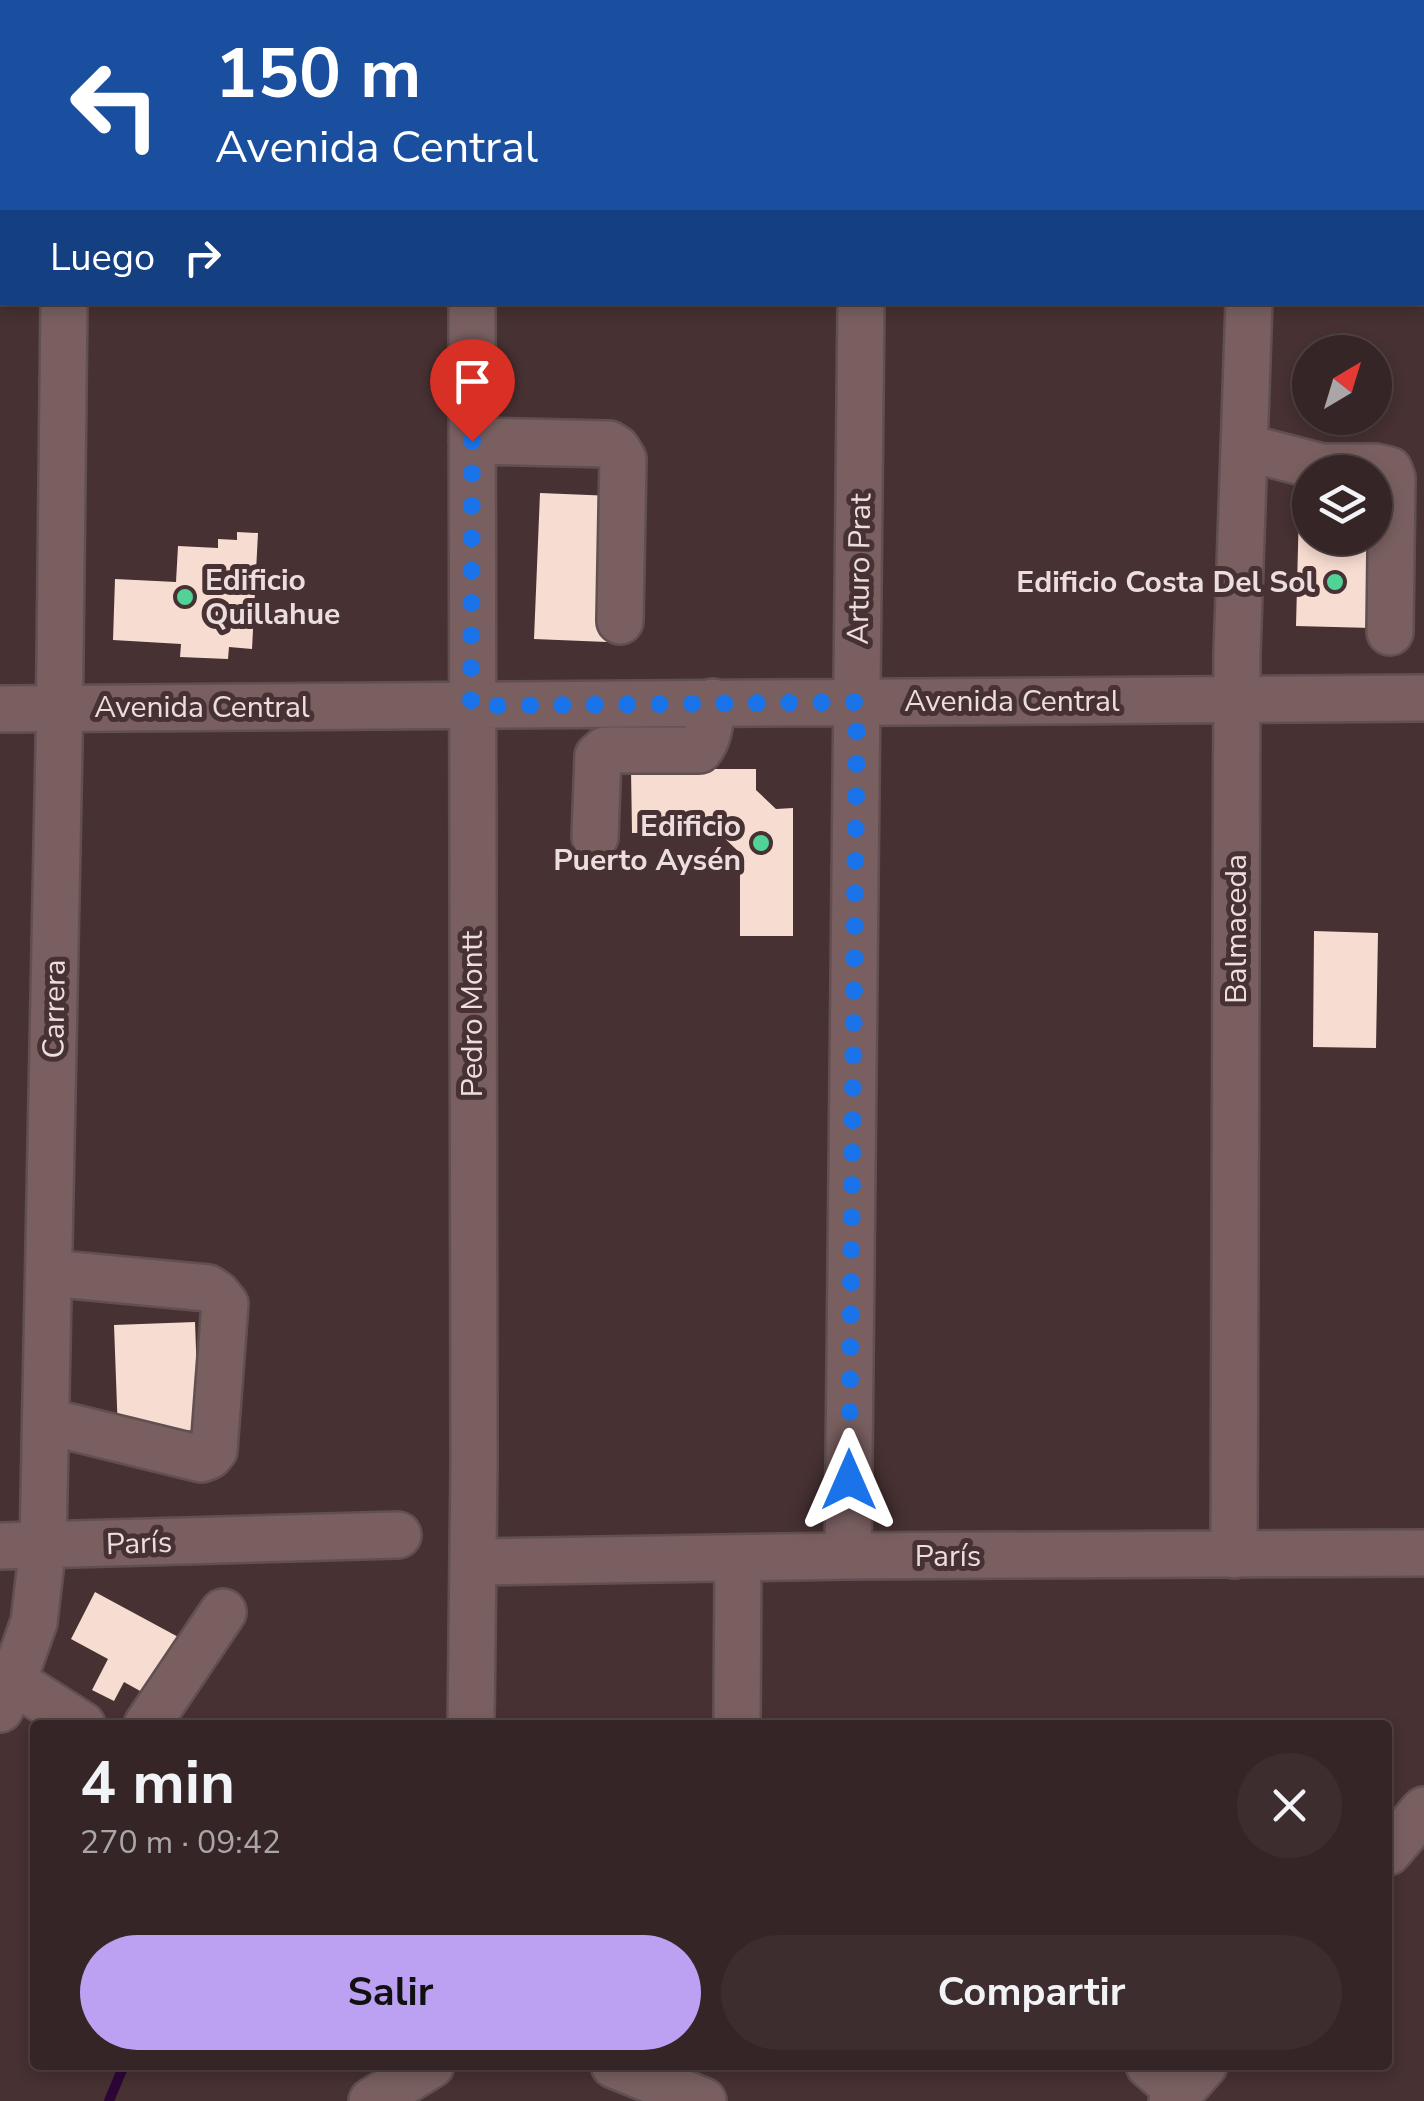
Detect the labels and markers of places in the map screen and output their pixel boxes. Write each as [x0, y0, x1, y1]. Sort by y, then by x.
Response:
pin [430, 339, 515, 442]
place label: Edificio Quillahue [205, 560, 340, 635]
place label: Edificio Costa Del Sol [1016, 562, 1315, 603]
marker: Edificio Costa Del Sol [1324, 571, 1346, 593]
marker: Edificio Quillahue [174, 586, 196, 608]
place label: Edificio Puerto Aysén [553, 806, 741, 881]
marker: Edificio Puerto Aysén [750, 832, 772, 854]

